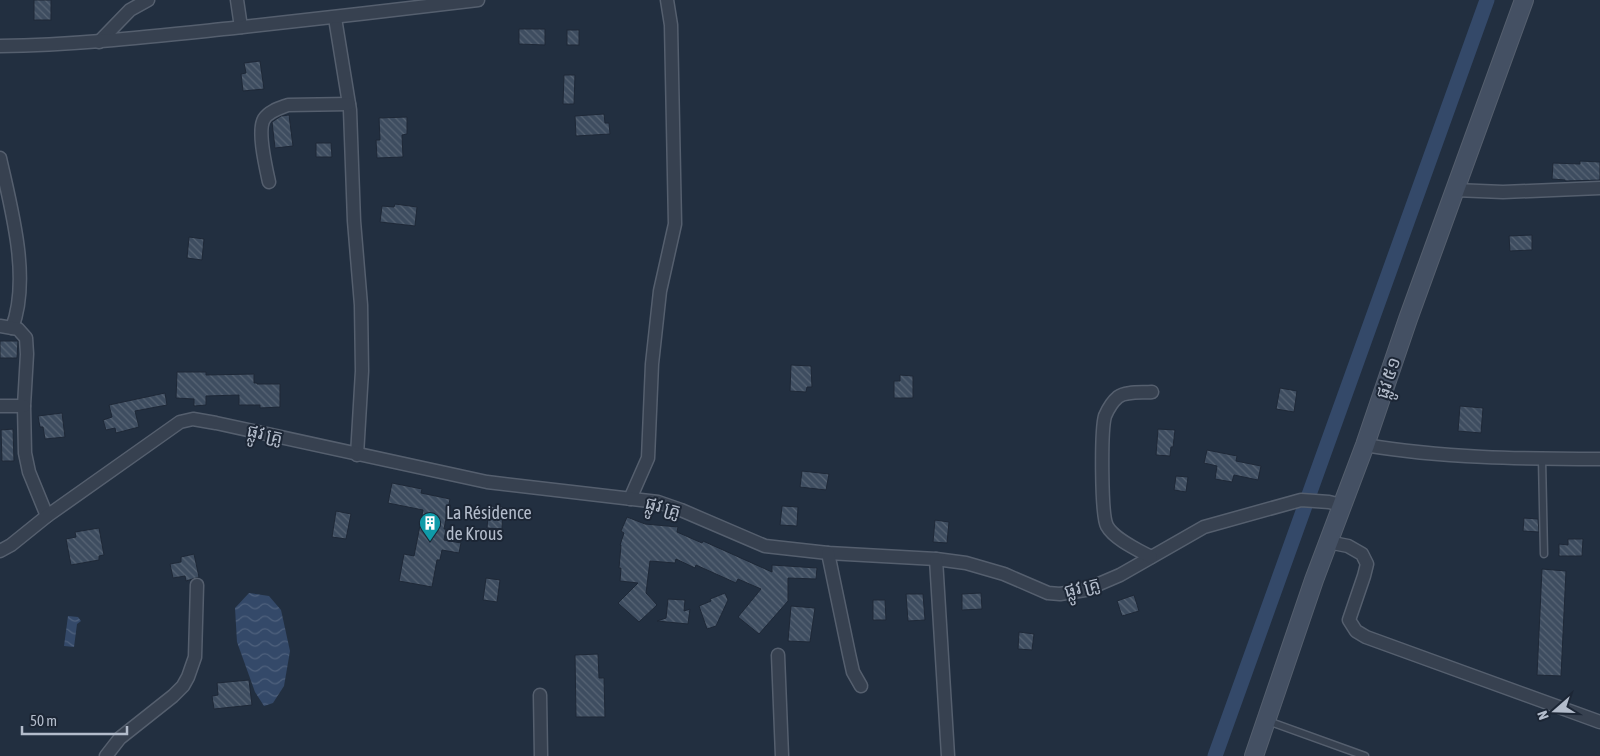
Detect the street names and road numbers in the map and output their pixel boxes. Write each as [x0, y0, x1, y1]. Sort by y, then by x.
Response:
street label: ផ្លូវ ៥១ [1371, 354, 1410, 403]
street label: ផ្លូវ គ្រូ [244, 419, 285, 454]
street label: ផ្លូវ គ្រូ [641, 492, 683, 527]
street label: ផ្លូវ គ្រូ [1062, 572, 1104, 607]

